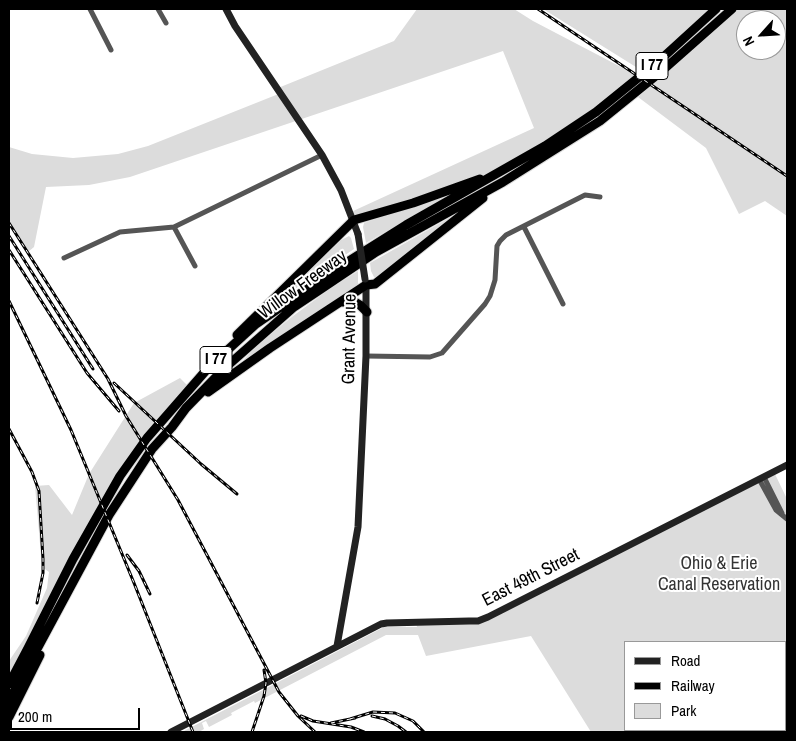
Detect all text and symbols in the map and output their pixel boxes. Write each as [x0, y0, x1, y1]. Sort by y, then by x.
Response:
north arrow [736, 10, 786, 60]
text: N [739, 33, 758, 49]
road number: I 77 [636, 52, 668, 80]
street label: Willow Freeway [255, 246, 351, 324]
street label: Grant Avenue [338, 293, 362, 385]
road number: I 77 [200, 346, 232, 374]
street label: East 49th Street [479, 544, 583, 612]
park label: Ohio & Erie Canal Reservation [658, 553, 780, 596]
legend [624, 641, 786, 731]
text: Road [671, 650, 700, 671]
text: Railway [671, 675, 715, 696]
scale bar [12, 698, 142, 730]
text: Park [671, 700, 696, 721]
text: 200 m [18, 706, 52, 727]

